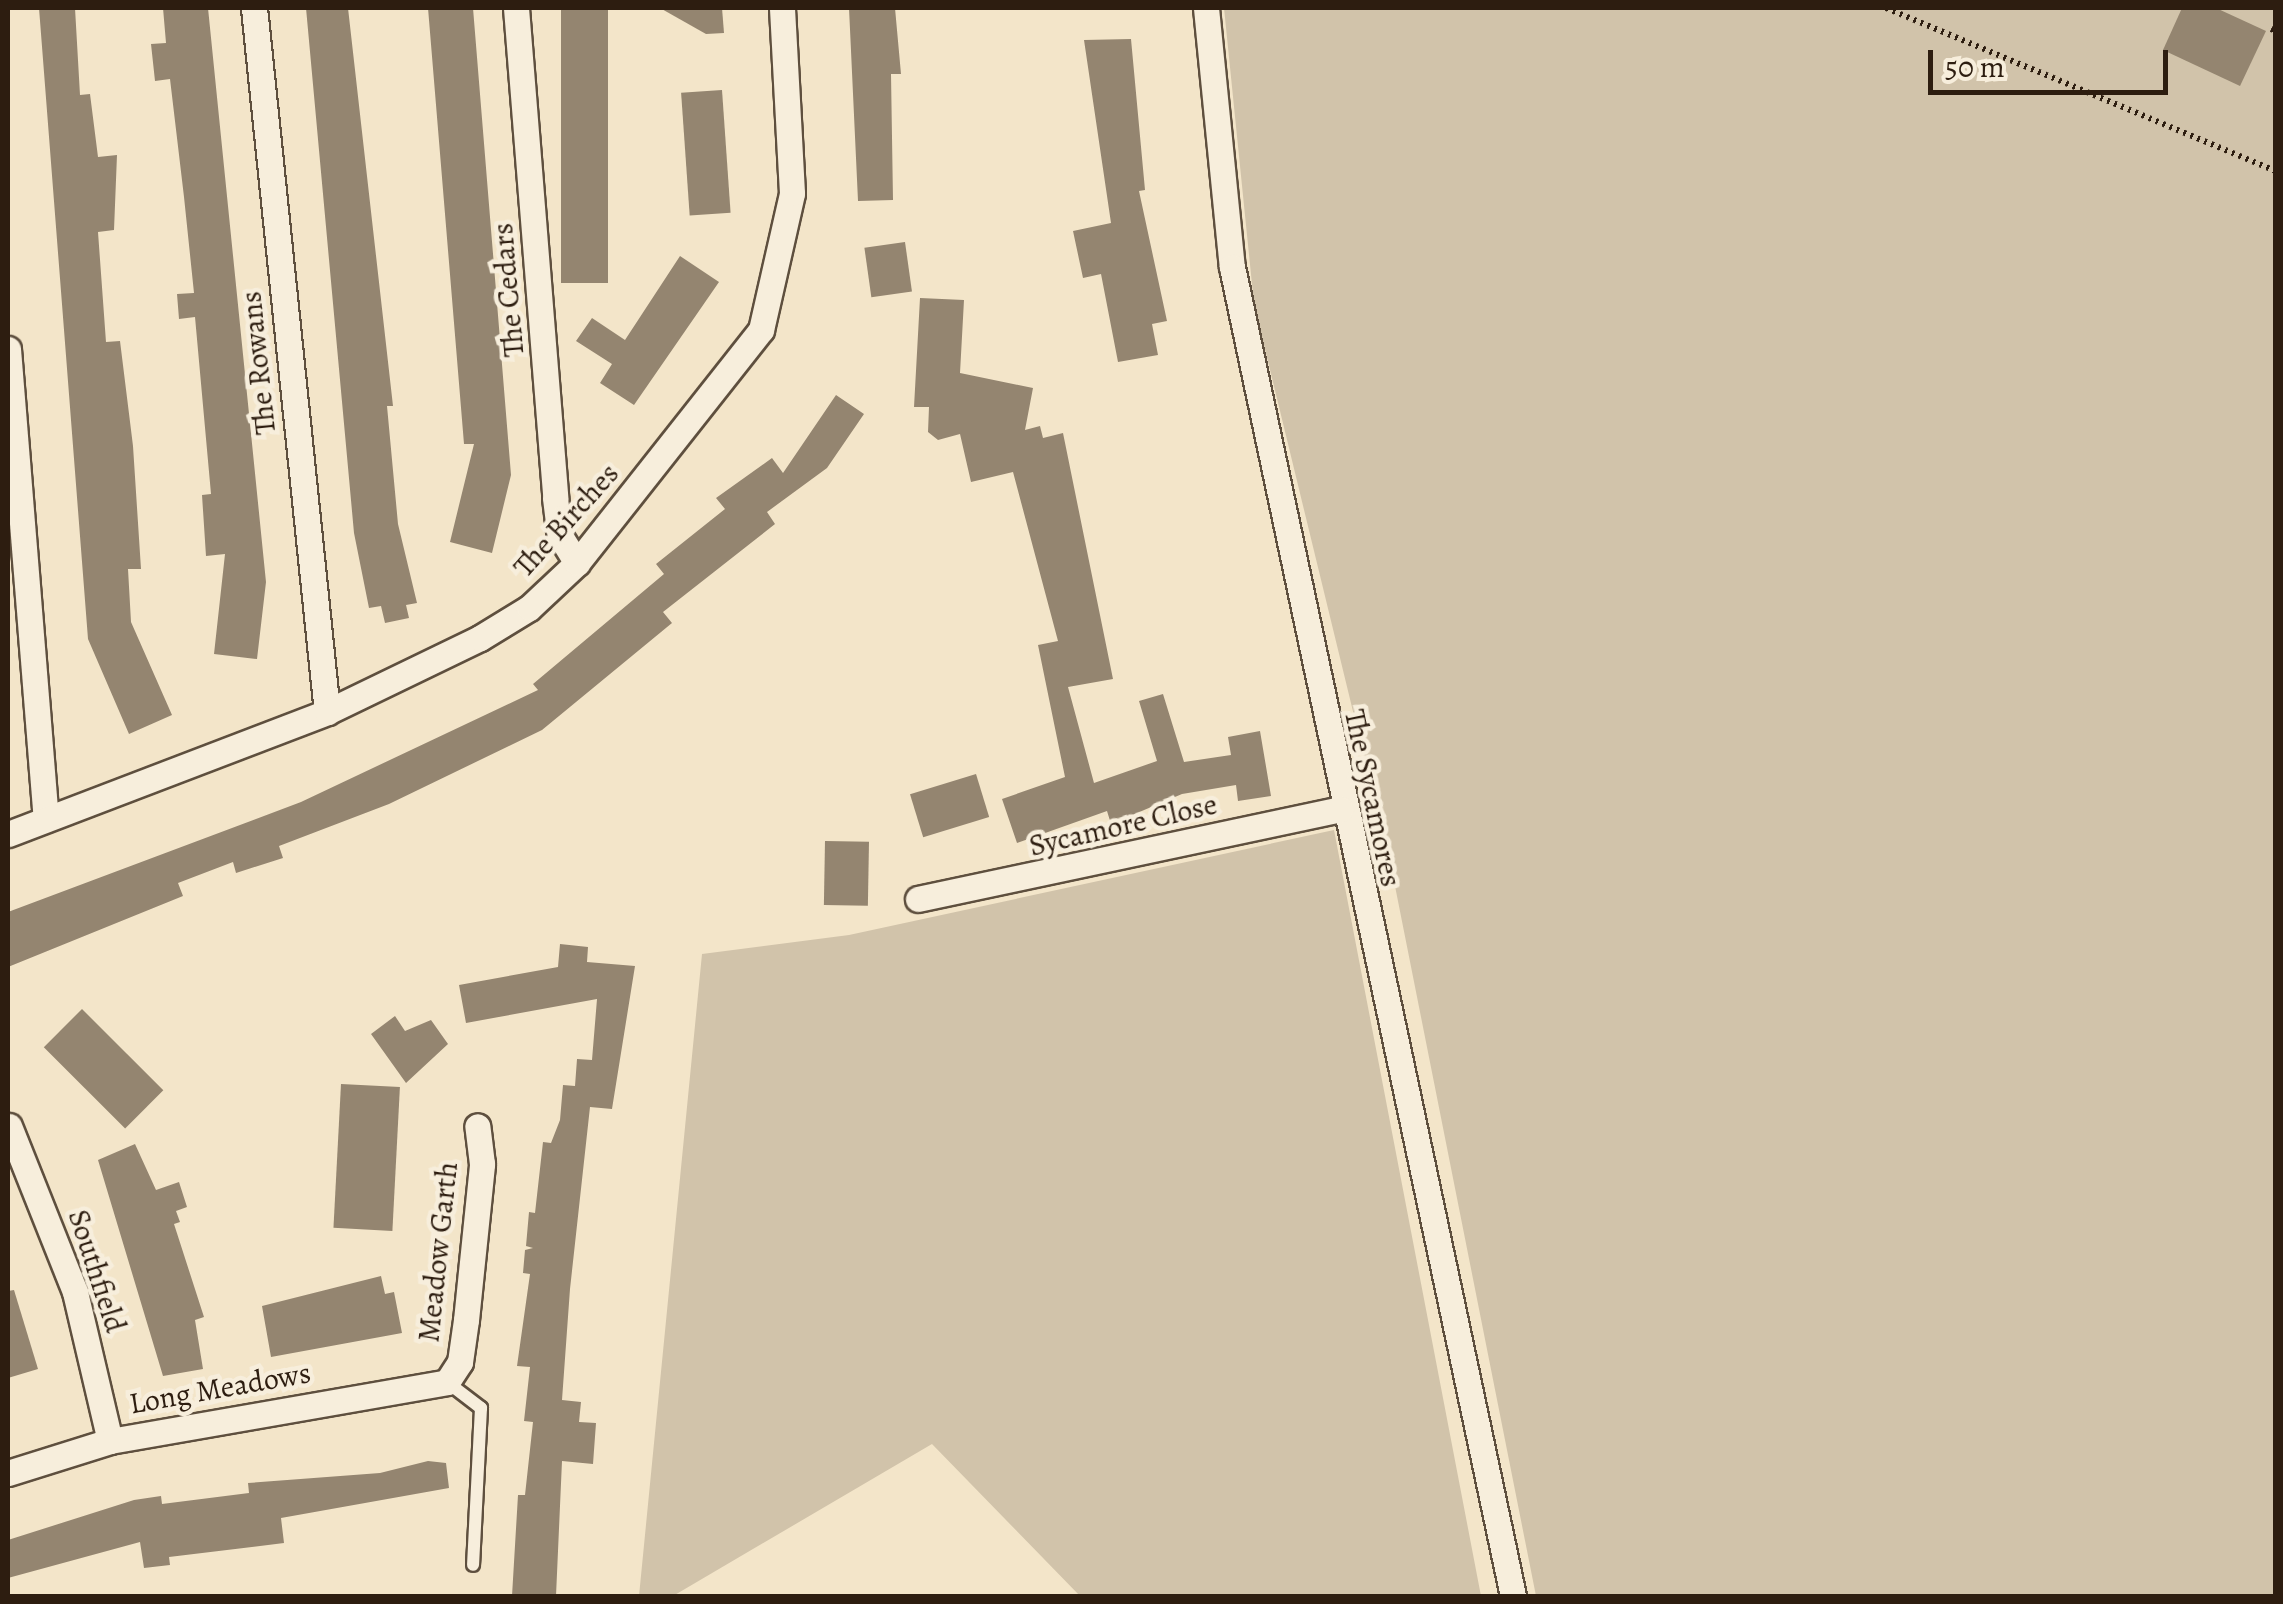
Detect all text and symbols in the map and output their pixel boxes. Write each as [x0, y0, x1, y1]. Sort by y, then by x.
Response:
scale bar [1933, 30, 2173, 92]
text: 50 m [1945, 47, 2005, 87]
street label: The Cedars [484, 222, 532, 358]
street label: The Rowans [233, 289, 283, 437]
street label: The Birches [506, 456, 626, 584]
street label: The Sycamores [1337, 706, 1409, 890]
street label: Sycamore Close [1026, 786, 1220, 864]
street label: Meadow Garth [411, 1160, 465, 1344]
street label: Southfield [60, 1205, 134, 1337]
street label: Long Meadows [126, 1354, 314, 1422]

